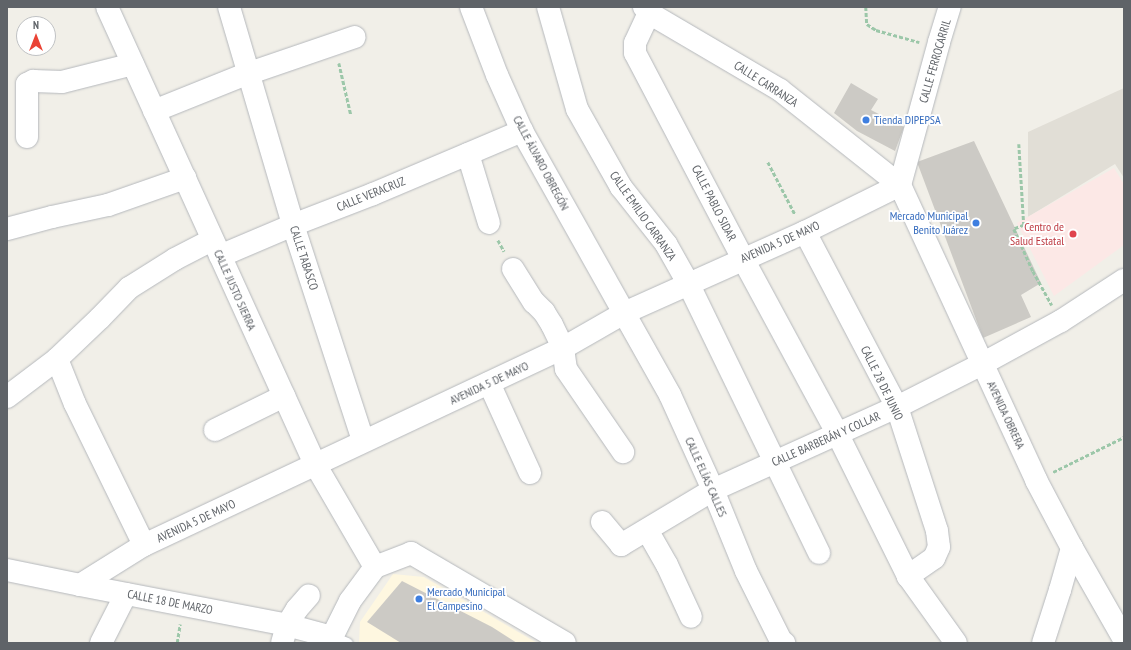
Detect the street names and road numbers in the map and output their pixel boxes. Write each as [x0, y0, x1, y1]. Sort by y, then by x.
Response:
street label: CALLE FERROCARRIL [916, 17, 954, 105]
street label: CALLE CARRANZA [731, 58, 801, 110]
street label: CALLE ÁLVARO OBREGÓN [510, 113, 572, 213]
street label: CALLE PABLO SIDAR [689, 163, 739, 243]
street label: CALLE EMILIO CARRANZA [607, 168, 679, 264]
street label: CALLE VERACRUZ [335, 174, 407, 214]
street label: AVENIDA 5 DE MAYO [738, 218, 822, 266]
street label: CALLE TABASCO [287, 224, 321, 292]
street label: CALLE JUSTO SIERRA [211, 247, 259, 333]
street label: CALLE 28 DE JUNIO [858, 344, 906, 422]
street label: AVENIDA 5 DE MAYO [447, 358, 531, 408]
street label: AVENIDA OBRERA [984, 379, 1028, 451]
street label: CALLE BARBERÁN Y COLLAR [769, 408, 883, 470]
street label: CALLE ELÍAS CALLES [682, 435, 730, 519]
street label: AVENIDA 5 DE MAYO [154, 496, 238, 546]
street label: CALLE 18 DE MARZO [126, 587, 214, 617]

